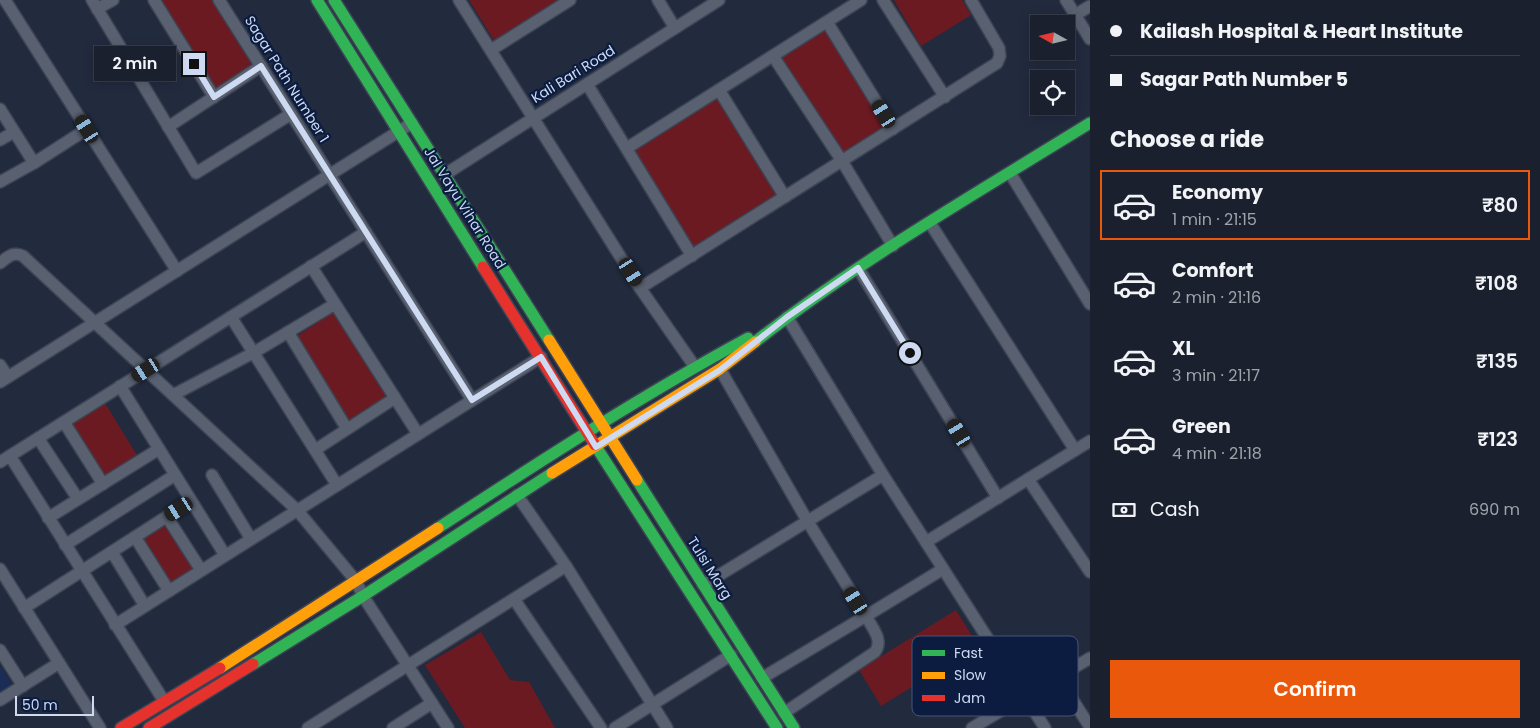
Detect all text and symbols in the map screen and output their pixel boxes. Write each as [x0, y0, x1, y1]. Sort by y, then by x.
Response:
street label: Sagar Path Number 1 [240, 12, 334, 146]
north arrow [1030, 15, 1075, 60]
map controls [1030, 15, 1075, 115]
text: Kailash Hospital & Heart Institute [1140, 18, 1463, 45]
street label: Kali Bari Road [527, 40, 619, 108]
callout: 2 min [94, 46, 176, 82]
text: 2 min [113, 52, 157, 75]
route end [183, 53, 205, 75]
text: Sagar Path Number 5 [1140, 66, 1348, 93]
button: locate [1030, 70, 1075, 115]
car [869, 97, 898, 131]
car [72, 112, 101, 146]
text: Choose a ride [1110, 124, 1264, 155]
street label: Jal Vayu Vihar Road [419, 143, 511, 273]
text: Economy [1172, 179, 1263, 206]
icon: car [1112, 183, 1157, 228]
text: ₹80 [1482, 192, 1518, 219]
text: 1 min · 21:15 [1172, 208, 1257, 231]
car [616, 255, 645, 289]
text: Comfort [1172, 257, 1254, 284]
icon: car [1112, 261, 1157, 306]
text: ₹108 [1475, 270, 1518, 297]
text: 2 min · 21:16 [1172, 286, 1261, 309]
text: XL [1172, 335, 1195, 362]
icon: car [1112, 339, 1157, 384]
route start [899, 342, 921, 364]
text: ₹135 [1476, 348, 1518, 375]
car [129, 356, 162, 384]
text: 3 min · 21:17 [1172, 364, 1260, 387]
text: Green [1172, 413, 1231, 440]
car [944, 416, 973, 450]
icon: car [1112, 417, 1157, 462]
text: ₹123 [1477, 426, 1518, 453]
text: 4 min · 21:18 [1172, 442, 1262, 465]
car [162, 495, 195, 523]
icon: cash [1110, 496, 1138, 524]
text: Cash [1150, 496, 1200, 523]
text: 690 m [1469, 498, 1520, 521]
street label: Tulsi Marg [683, 533, 737, 603]
car [841, 584, 870, 618]
legend [912, 636, 1078, 716]
text: Fast [954, 643, 983, 663]
button: Confirm [1110, 660, 1520, 718]
text: Slow [954, 665, 987, 685]
text: Jam [954, 688, 985, 708]
scale bar [15, 693, 94, 716]
text: 50 m [22, 695, 58, 715]

